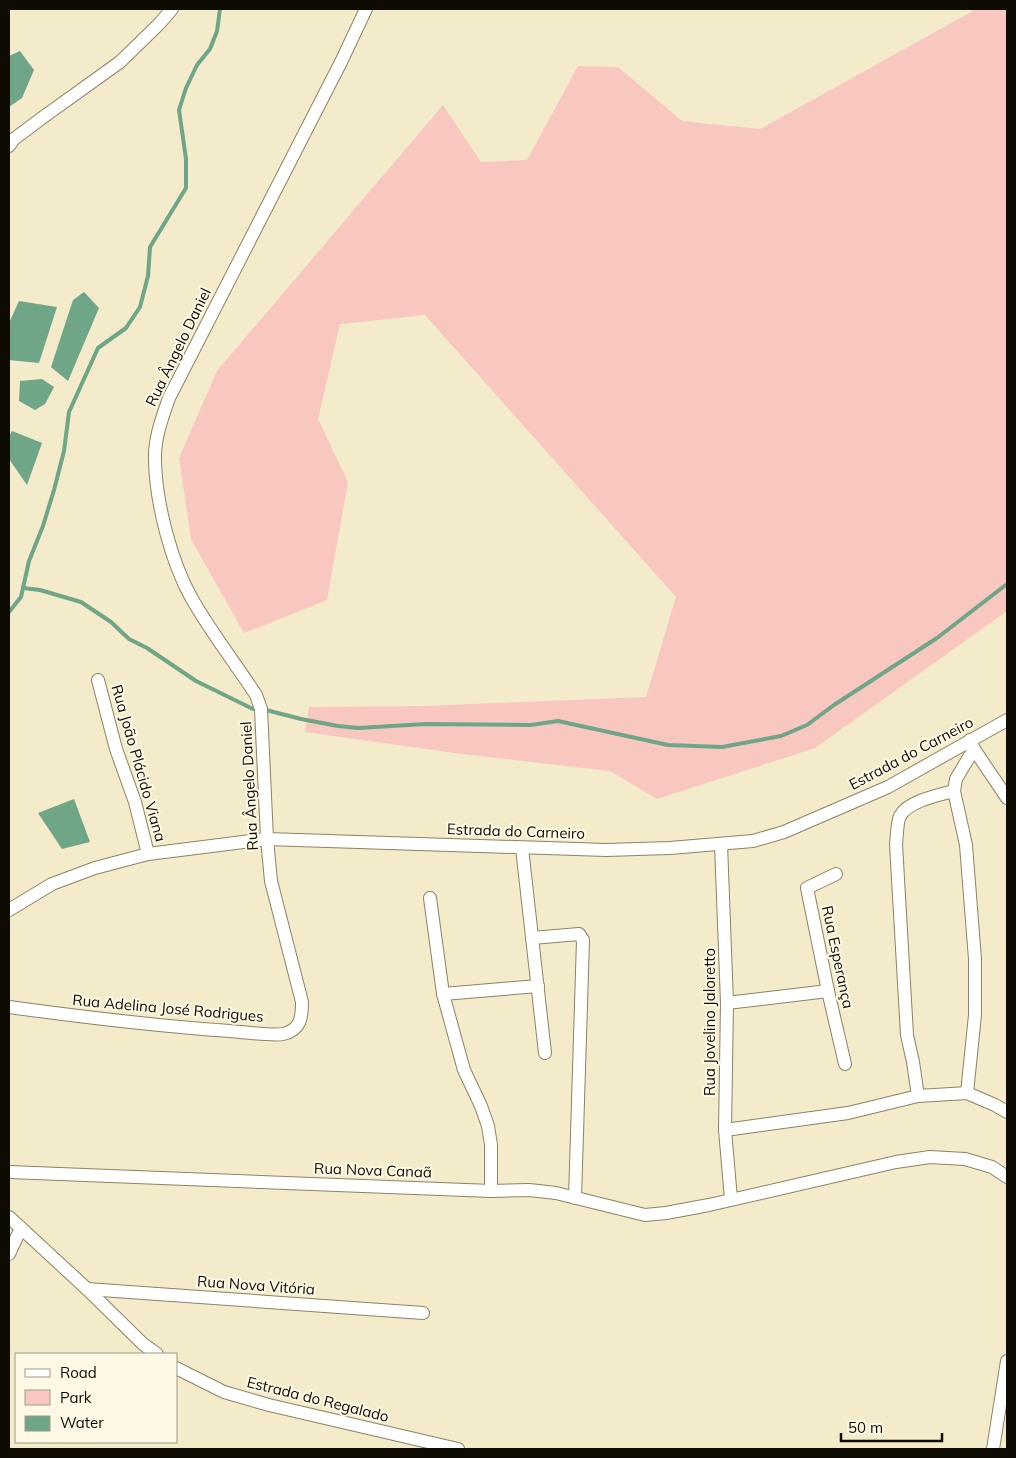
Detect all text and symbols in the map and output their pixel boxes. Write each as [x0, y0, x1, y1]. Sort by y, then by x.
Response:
street label: Rua Ângelo Daniel [141, 285, 215, 409]
street label: Rua João Plácido Viana [107, 682, 171, 844]
street label: Estrada do Carneiro [846, 712, 976, 794]
street label: Rua Ângelo Daniel [236, 721, 262, 851]
street label: Estrada do Carneiro [447, 819, 585, 843]
street label: Rua Esperança [818, 904, 858, 1010]
street label: Rua Jovelino Jaloretto [700, 948, 719, 1096]
street label: Rua Adelina José Rodrigues [72, 990, 264, 1026]
street label: Rua Nova Canaã [314, 1158, 432, 1182]
street label: Rua Nova Vitória [196, 1271, 316, 1299]
legend [15, 1353, 178, 1443]
text: Road [60, 1363, 97, 1382]
street label: Estrada do Regalado [245, 1372, 391, 1426]
text: Park [60, 1388, 92, 1407]
scale bar [841, 1410, 942, 1442]
text: Water [60, 1413, 104, 1432]
text: 50 m [848, 1418, 883, 1437]

